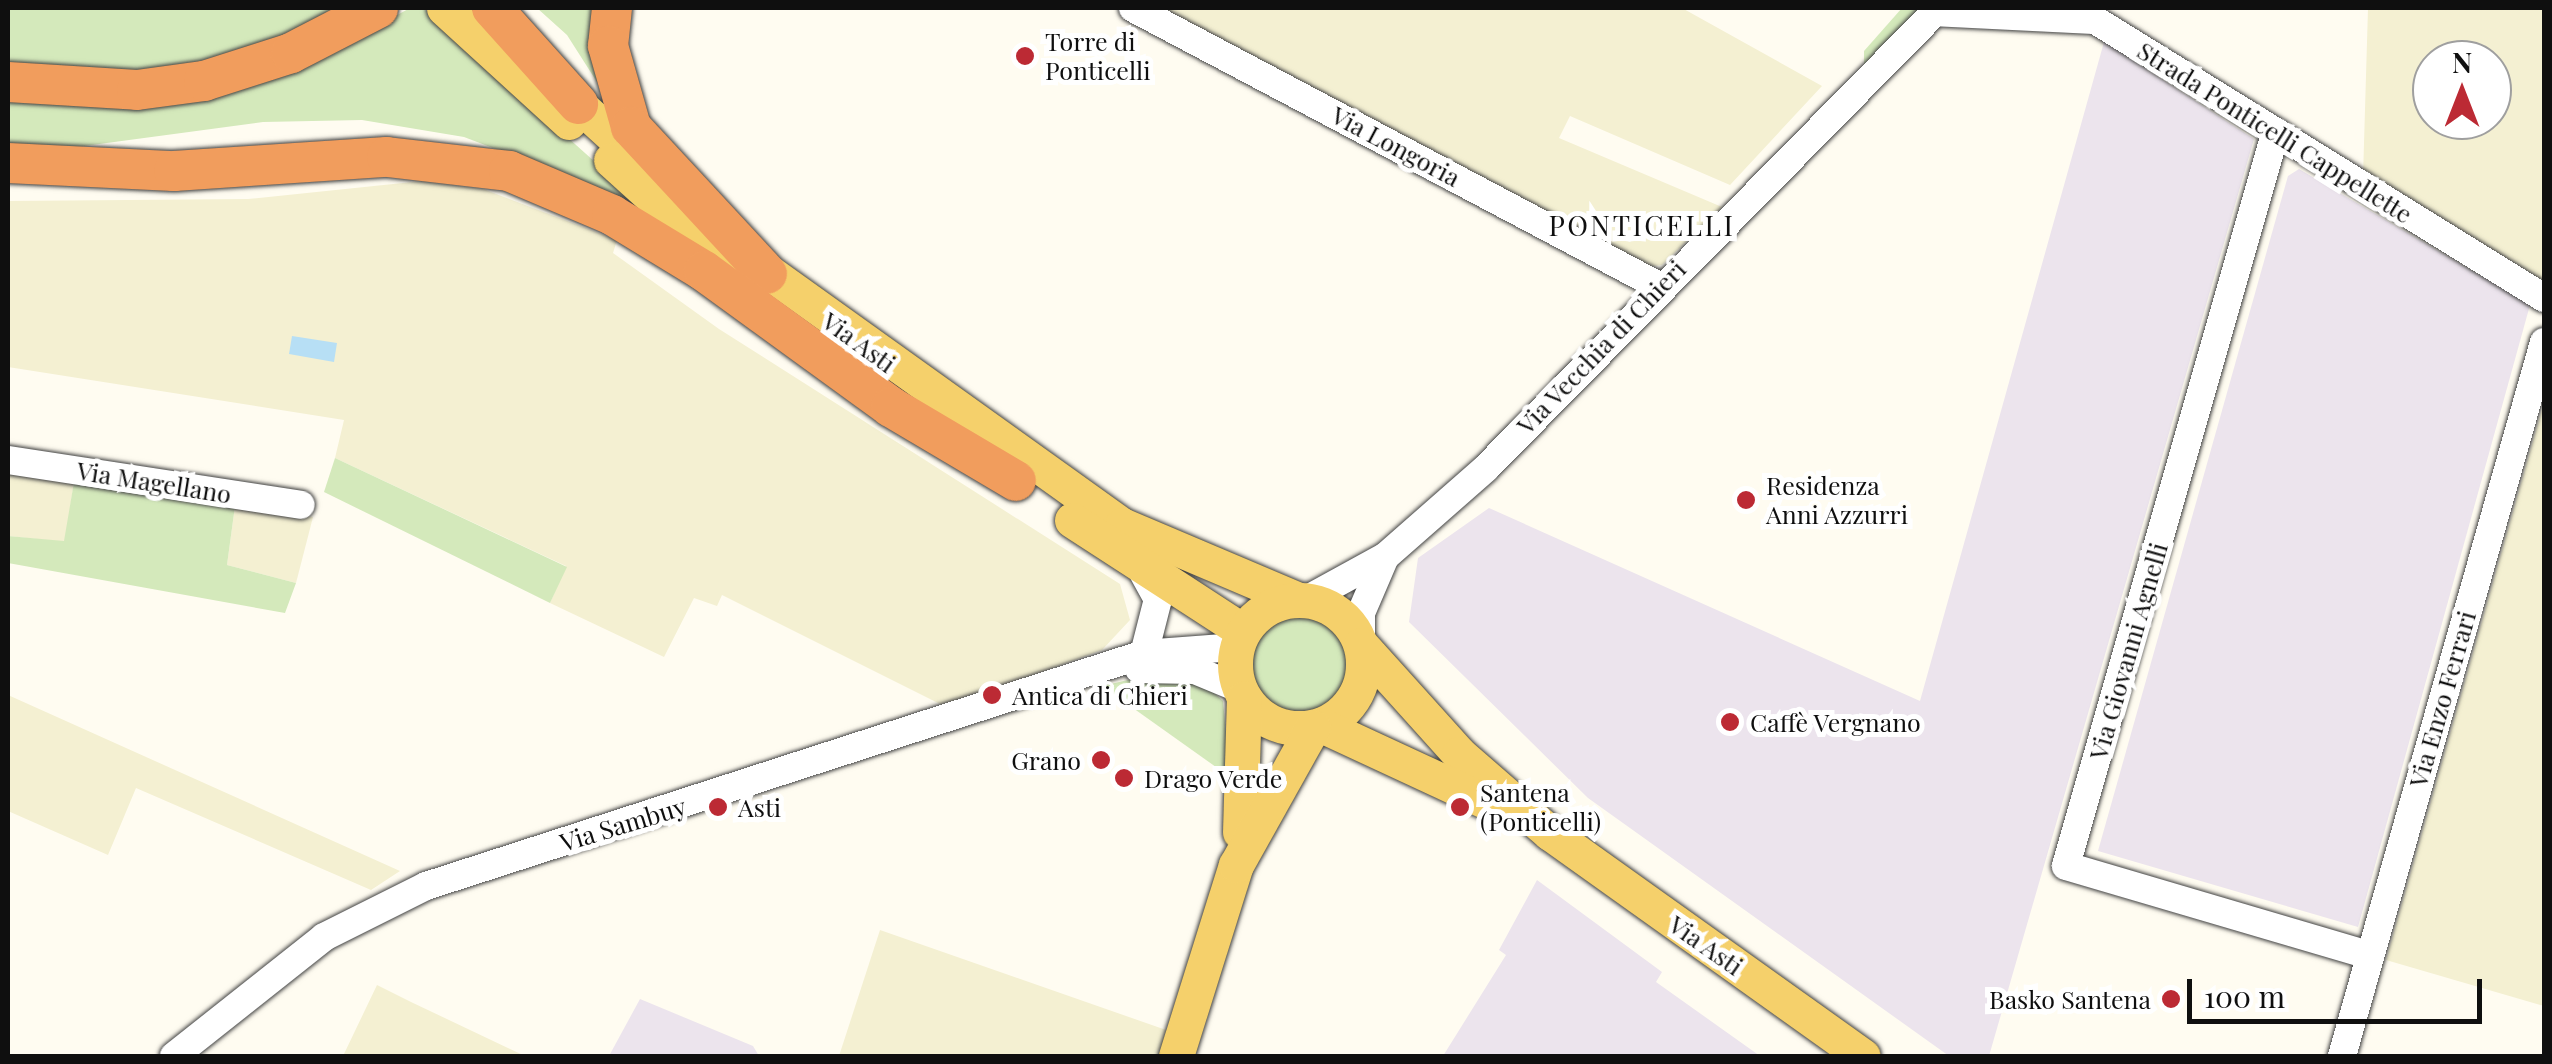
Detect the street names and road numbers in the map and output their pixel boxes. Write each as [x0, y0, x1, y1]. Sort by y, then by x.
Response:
street label: Strada Ponticelli Cappellette [2132, 35, 2418, 229]
street label: Via Longoria [1326, 99, 1466, 193]
street label: Via Vecchia di Chieri [1510, 253, 1692, 441]
street label: Via Asti [816, 305, 902, 379]
street label: Via Magellano [75, 455, 233, 509]
street label: Via Giovanni Agnelli [2082, 538, 2174, 764]
street label: Via Enzo Ferrari [2402, 607, 2482, 791]
street label: Via Sambuy [556, 791, 690, 857]
street label: Via Asti [1663, 909, 1749, 981]

